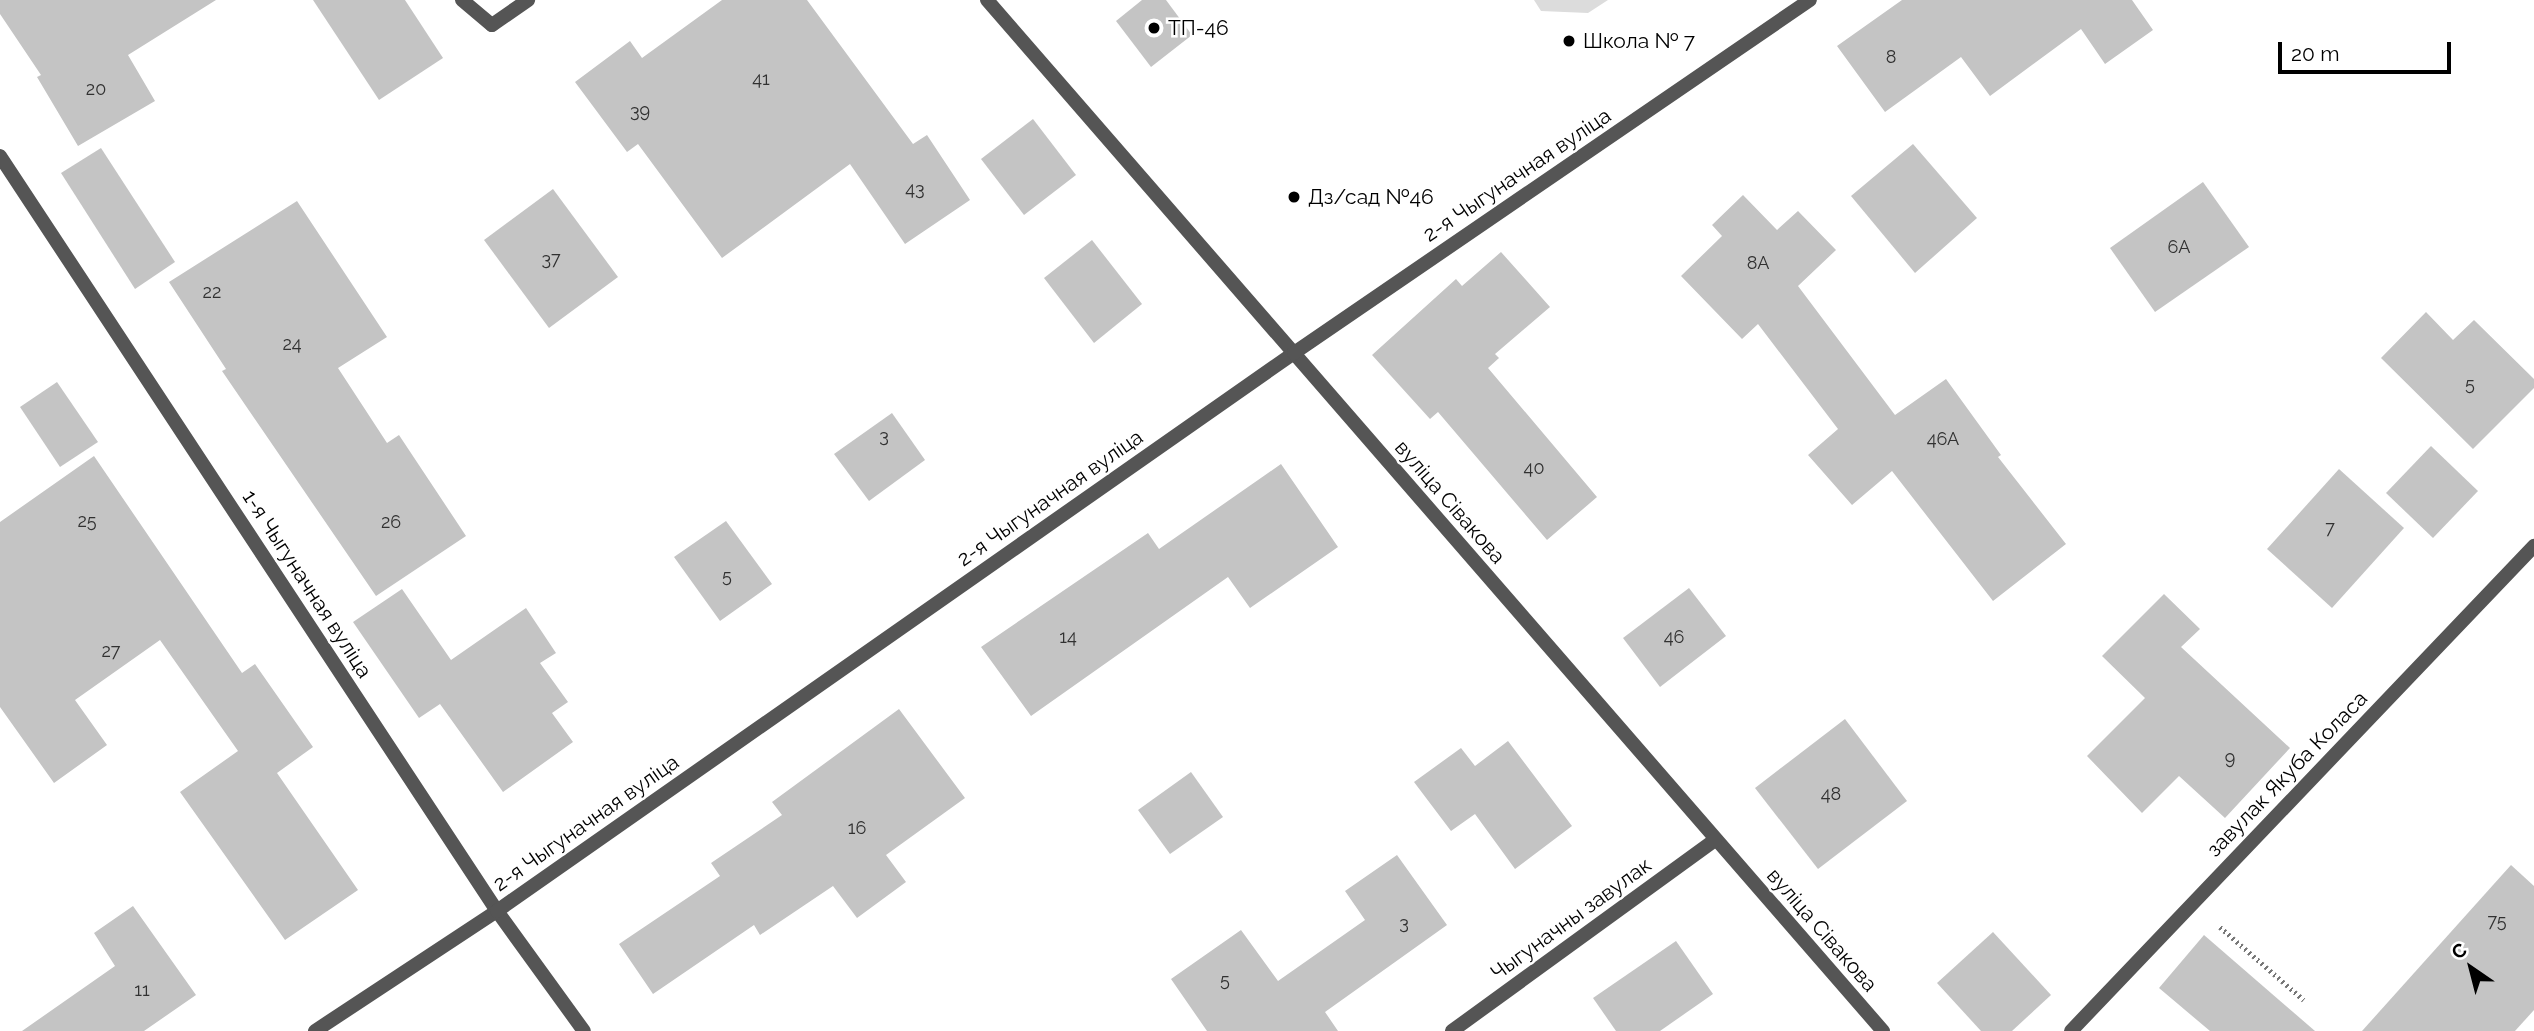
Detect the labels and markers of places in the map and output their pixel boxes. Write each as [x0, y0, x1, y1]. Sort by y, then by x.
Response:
place label: ТП-46 [1168, 15, 1229, 41]
marker: ТП-46 [1146, 20, 1162, 36]
place label: Школа № 7 [1583, 28, 1695, 54]
marker: Школа № 7 [1561, 33, 1577, 49]
place label: Дз/сад №46 [1308, 184, 1434, 210]
marker: Дз/сад №46 [1286, 189, 1302, 205]

